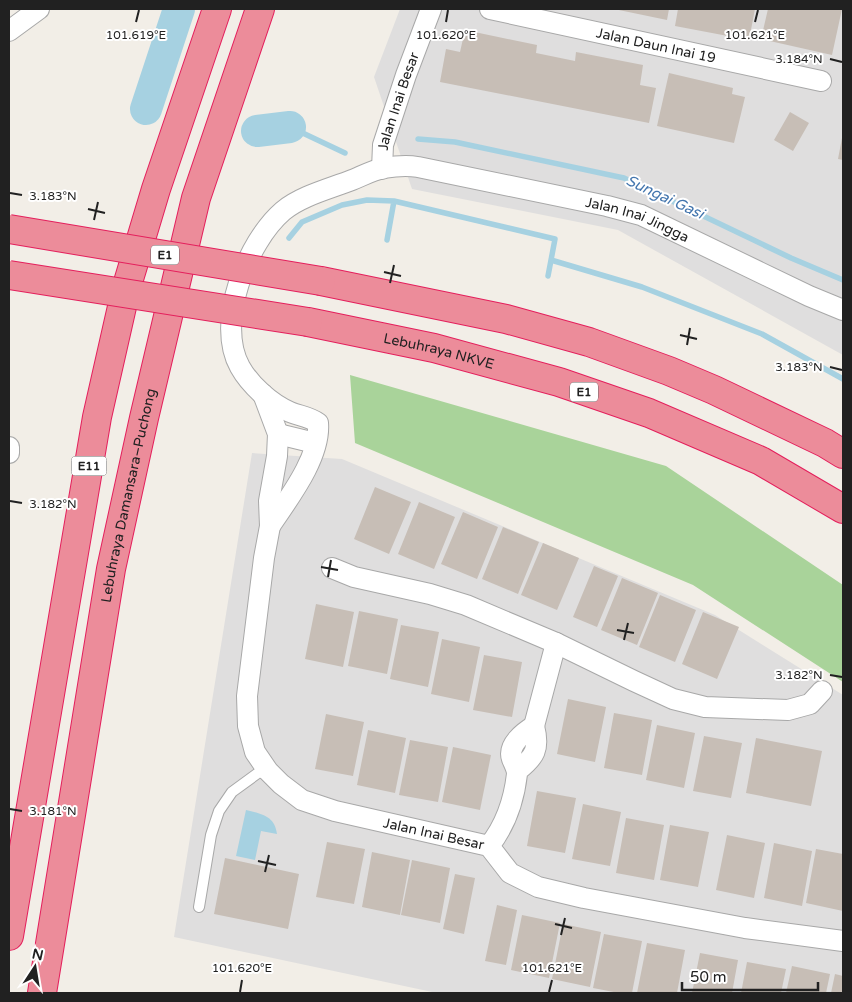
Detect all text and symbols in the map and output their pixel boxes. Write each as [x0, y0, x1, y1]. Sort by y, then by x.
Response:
street label: Jalan Daun Inai 19 [595, 24, 717, 67]
text: 101.619°E [106, 28, 167, 42]
text: 101.620°E [416, 28, 477, 42]
text: 101.621°E [725, 28, 786, 42]
street label: Jalan Inai Besar [375, 49, 423, 151]
text: 3.184°N [775, 52, 823, 66]
water label: Sungai Gasi [623, 171, 709, 224]
text: 3.183°N [29, 189, 77, 203]
street label: Jalan Inai Jingga [584, 194, 692, 246]
road number: E1 [151, 246, 179, 264]
street label: Lebuhraya NKVE [382, 330, 496, 373]
text: 3.183°N [775, 360, 823, 374]
road number: E1 [570, 382, 598, 402]
street label: Lebuhraya Damansara–Puchong [98, 387, 160, 604]
road number: E11 [72, 456, 106, 476]
text: 3.182°N [29, 497, 77, 511]
text: 3.182°N [775, 668, 823, 682]
text: 3.181°N [29, 804, 77, 818]
street label: Jalan Inai Besar [382, 814, 486, 854]
north arrow [10, 942, 60, 992]
text: N [30, 945, 45, 964]
scale bar [682, 960, 818, 992]
text: 101.620°E [212, 961, 273, 975]
text: 101.621°E [522, 961, 583, 975]
text: 50 m [690, 968, 727, 986]

